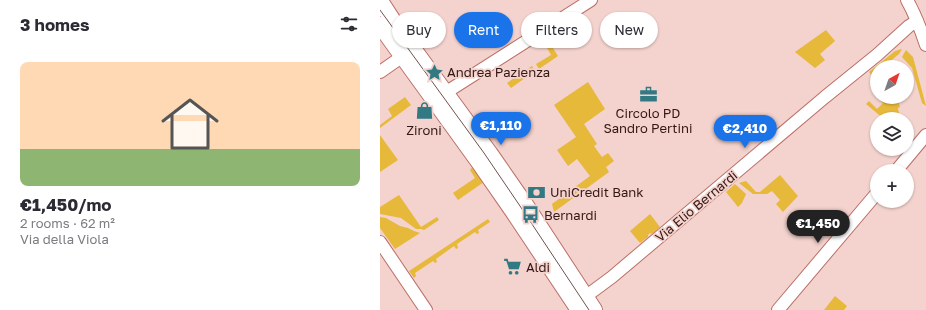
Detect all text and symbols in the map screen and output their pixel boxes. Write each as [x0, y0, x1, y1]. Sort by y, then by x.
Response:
chip: Buy [392, 12, 446, 48]
chip: Rent [454, 12, 513, 48]
chip: Filters [521, 12, 592, 48]
chip: New [600, 12, 658, 48]
icon: filters [338, 13, 360, 35]
text: 3 homes [20, 14, 90, 35]
north arrow [870, 60, 914, 104]
map controls [870, 60, 914, 208]
place icon: Andrea Pazienza [424, 62, 444, 82]
place label: Andrea Pazienza [447, 64, 550, 80]
office icon: Circolo PD Sandro Pertini [638, 84, 658, 104]
icon: home [154, 88, 226, 160]
shop icon: Zironi [414, 101, 434, 121]
place label: Circolo PD Sandro Pertini [603, 105, 693, 136]
pin: €1,110 [468, 112, 534, 146]
button: layers [870, 112, 914, 156]
pin: €2,410 [712, 115, 778, 149]
text: €1,110 [480, 117, 522, 133]
text: €2,410 [723, 120, 767, 136]
place label: Zironi [406, 122, 442, 138]
button: + [870, 164, 914, 208]
street label: Via Elio Bernardi [652, 167, 740, 245]
bank icon: UniCredit Bank [527, 182, 547, 202]
place label: UniCredit Bank [550, 184, 644, 200]
text: €1,450/mo [20, 194, 111, 215]
bus stop icon: Bernardi [521, 205, 541, 225]
place label: Bernardi [544, 207, 597, 223]
pin: €1,450 [785, 210, 851, 244]
text: 2 rooms · 62 m² [20, 215, 115, 231]
text: €1,450 [796, 215, 840, 231]
text: Via della Viola [20, 231, 109, 247]
supermarket icon: Aldi [503, 257, 523, 277]
place label: Aldi [526, 259, 550, 275]

